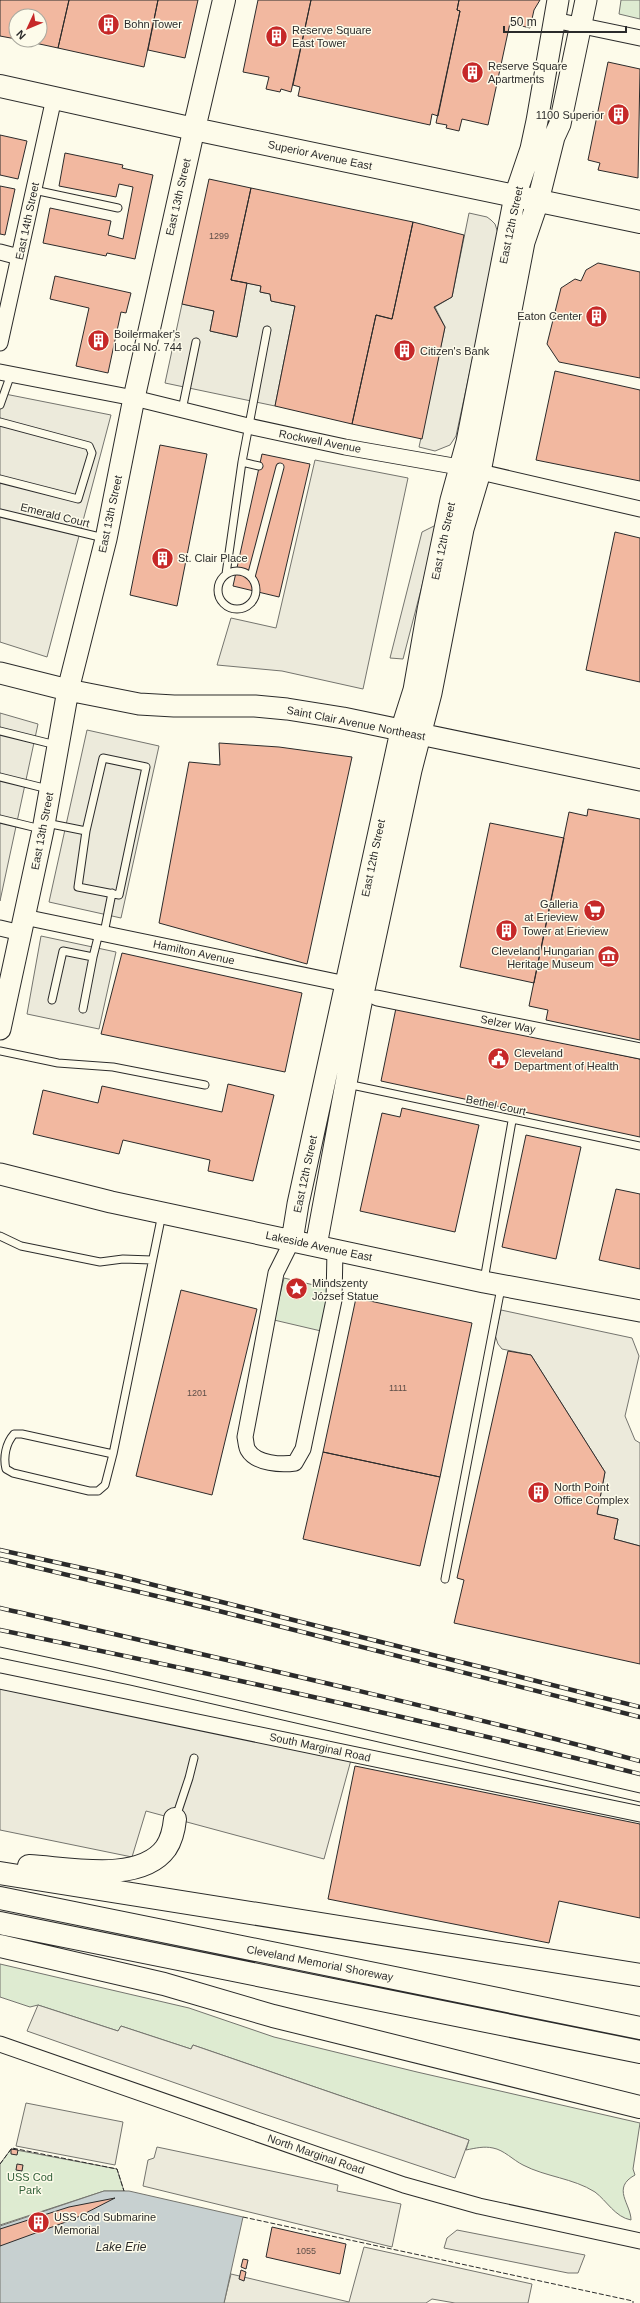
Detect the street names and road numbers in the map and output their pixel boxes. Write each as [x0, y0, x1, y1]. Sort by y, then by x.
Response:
street label: Superior Avenue East [267, 138, 373, 172]
street label: East 13th Street [163, 157, 193, 237]
street label: East 14th Street [13, 181, 41, 261]
street label: East 12th Street [497, 185, 525, 265]
street label: Rockwell Avenue [278, 427, 362, 455]
street label: East 13th Street [96, 474, 124, 554]
street label: Emerald Court [19, 501, 91, 529]
street label: East 12th Street [429, 501, 457, 581]
street label: Saint Clair Avenue Northeast [286, 704, 426, 742]
street label: East 13th Street [29, 791, 55, 871]
street label: East 12th Street [359, 818, 387, 898]
street label: Hamilton Avenue [152, 938, 236, 966]
street label: Selzer Way [479, 1013, 537, 1035]
street label: Bethel Court [465, 1093, 527, 1117]
street label: East 12th Street [291, 1134, 319, 1214]
street label: Lakeside Avenue East [265, 1229, 373, 1263]
street label: South Marginal Road [268, 1730, 372, 1764]
street label: Cleveland Memorial Shoreway [246, 1943, 395, 1983]
street label: North Marginal Road [266, 2132, 366, 2176]

